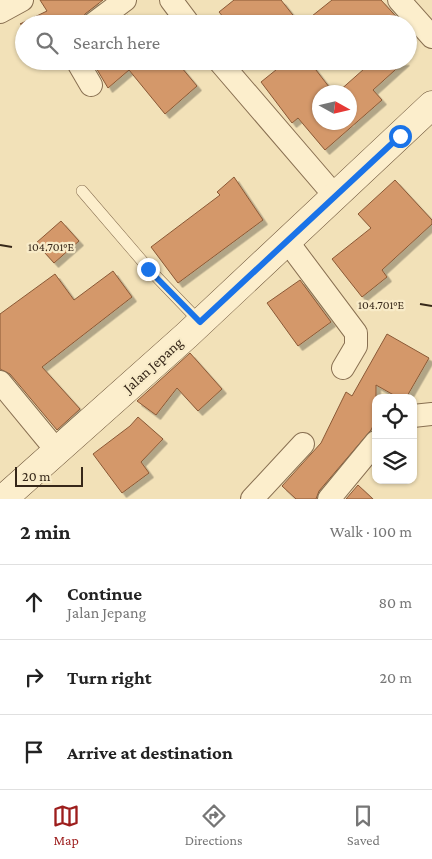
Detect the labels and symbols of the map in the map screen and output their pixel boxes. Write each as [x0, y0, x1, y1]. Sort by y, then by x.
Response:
north arrow [312, 85, 357, 130]
route start [389, 125, 412, 148]
text: 104.701°E [28, 240, 74, 254]
route end [137, 258, 160, 281]
text: 104.701°E [358, 298, 404, 312]
street label: Jalan Jepang [119, 334, 187, 398]
scale bar [15, 464, 82, 487]

